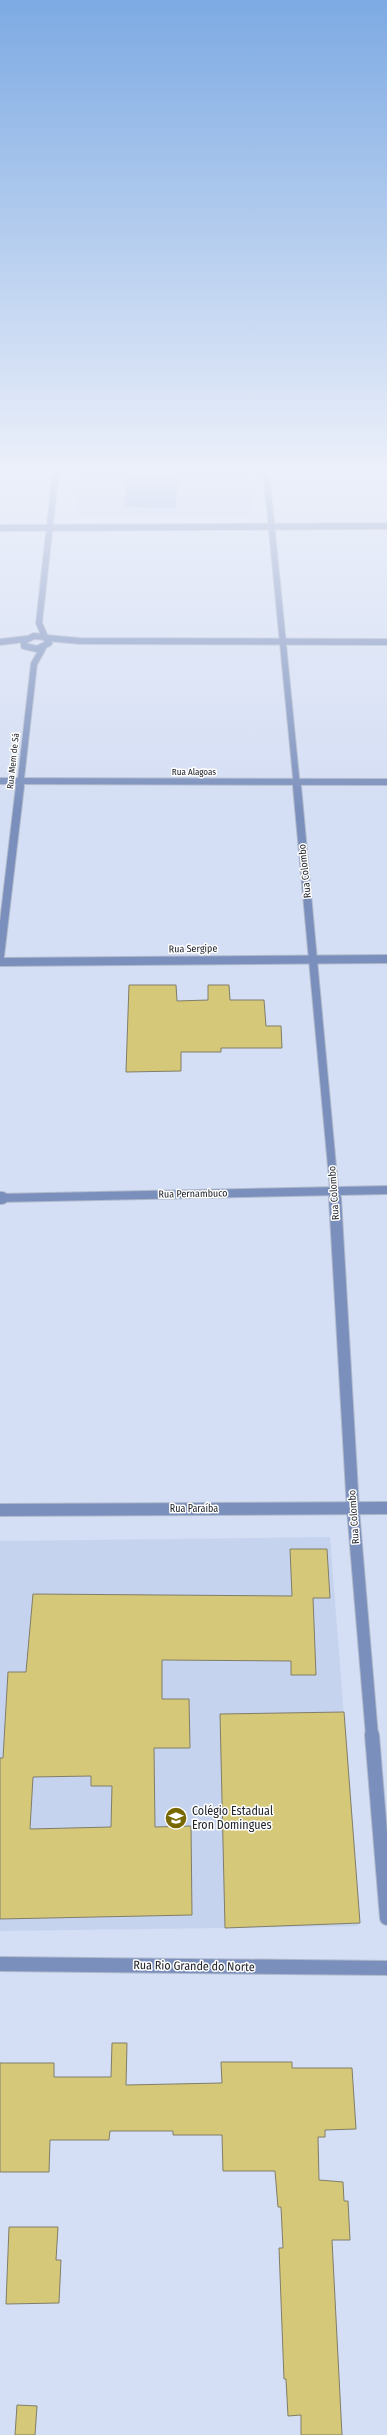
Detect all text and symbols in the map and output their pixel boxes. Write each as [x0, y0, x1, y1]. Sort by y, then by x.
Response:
street label: Rua Mem de Sá [5, 732, 21, 790]
street label: Rua Alagoas [172, 767, 216, 777]
street label: Rua Colombo [296, 843, 314, 899]
street label: Rua Sergipe [169, 943, 217, 955]
street label: Rua Colombo [326, 1166, 342, 1220]
street label: Rua Pernambuco [158, 1187, 228, 1201]
street label: Rua Colombo [346, 1490, 362, 1544]
street label: Rua Paraíba [170, 1502, 218, 1515]
place label: Colégio Estadual Eron Domingues [192, 1804, 273, 1832]
school or university icon: Colégio Estadual Eron Domingues [163, 1805, 189, 1831]
street label: Rua Rio Grande do Norte [133, 1958, 255, 1974]

